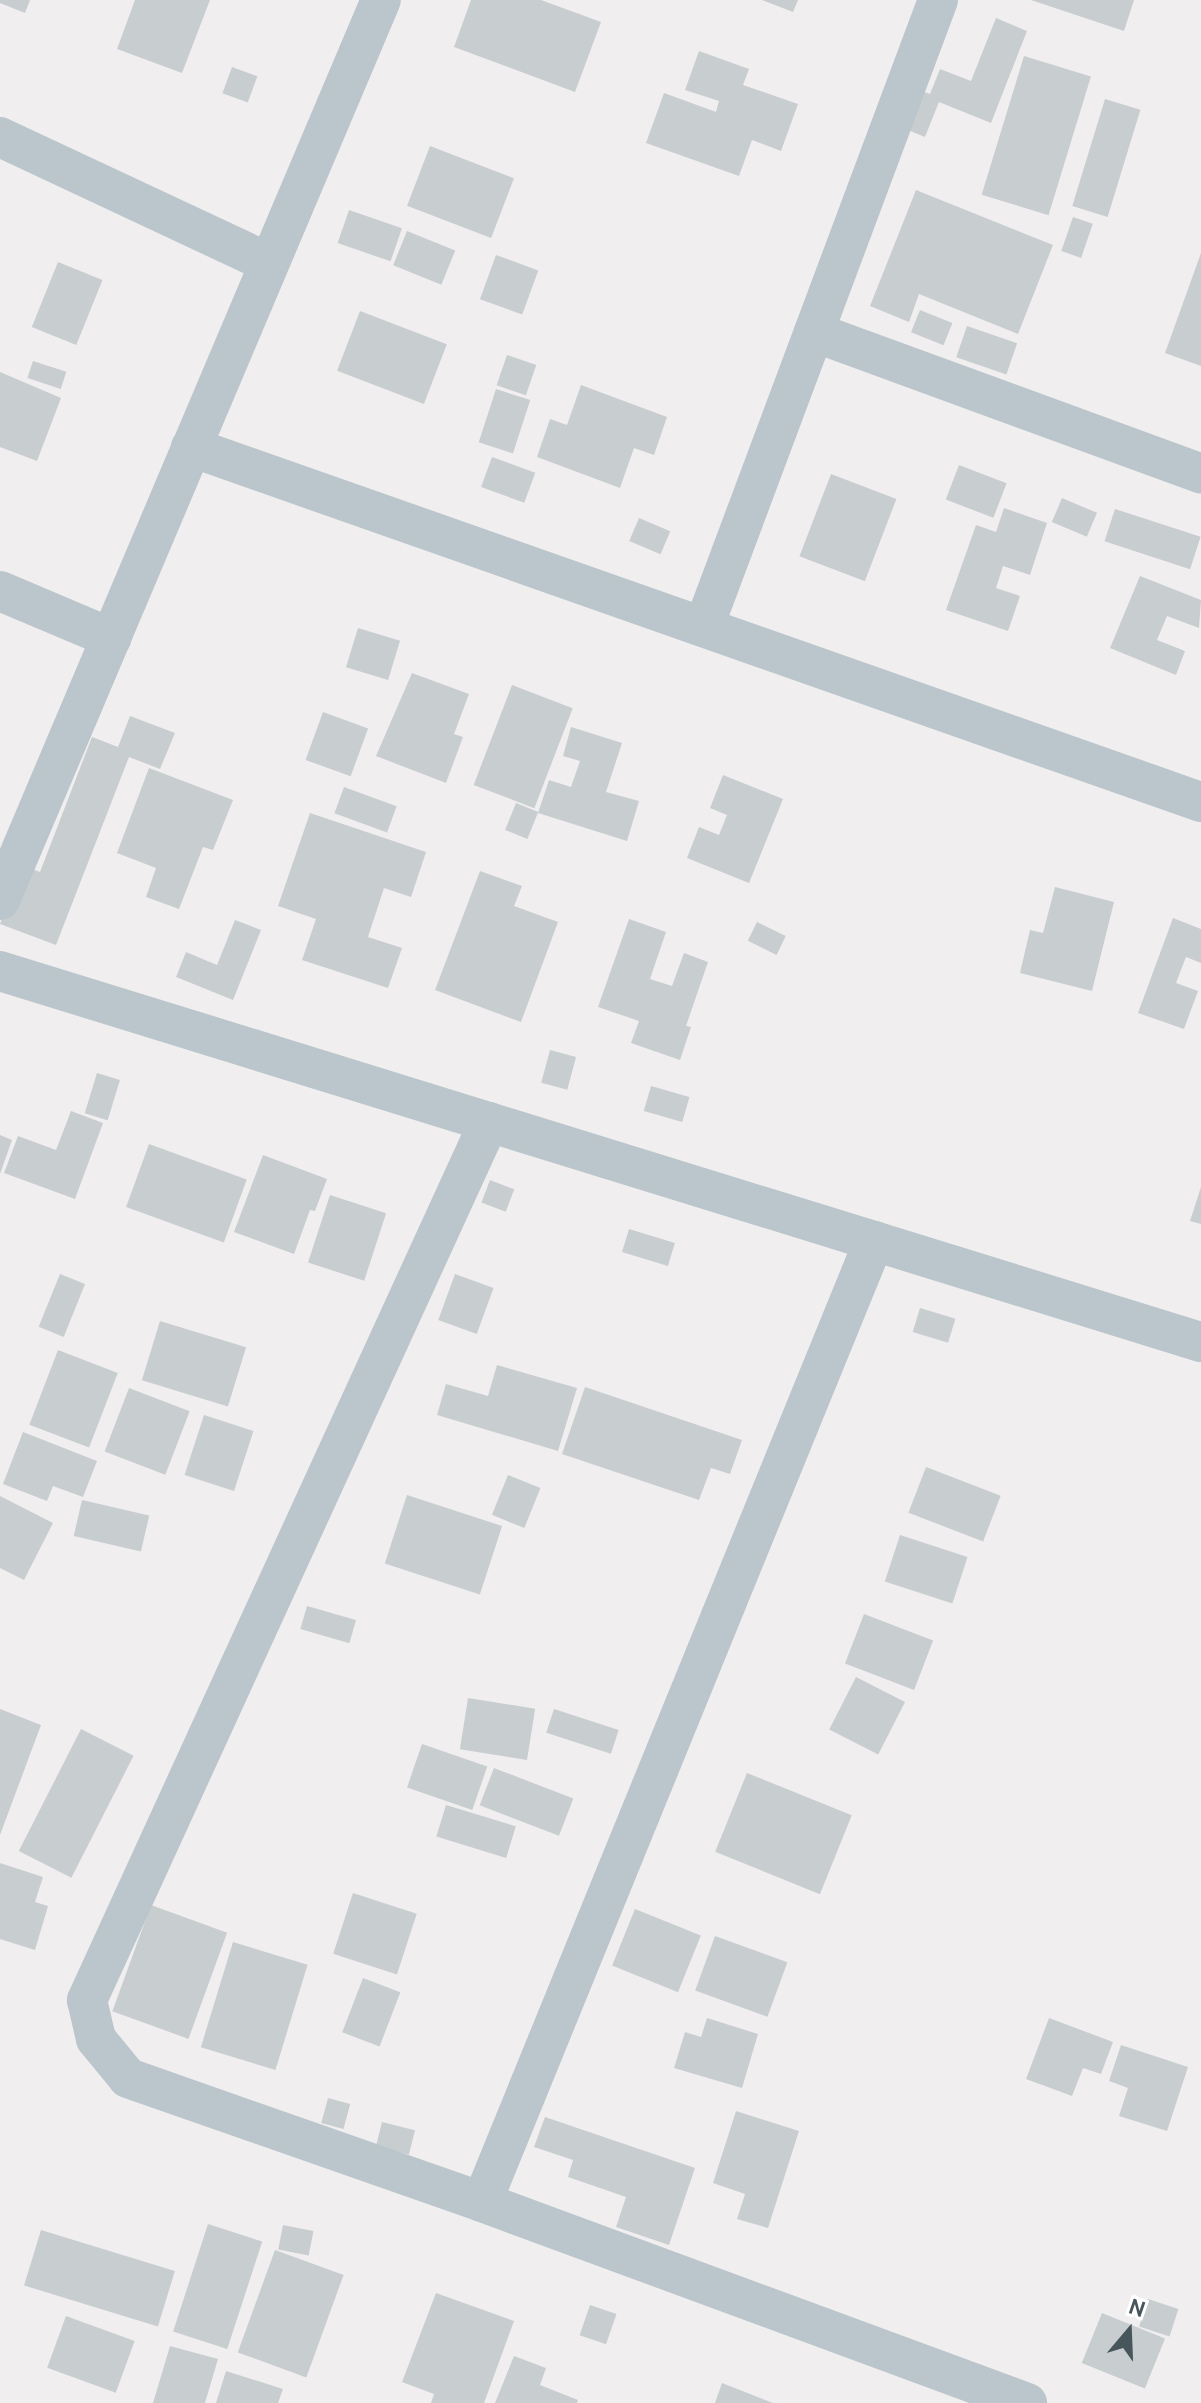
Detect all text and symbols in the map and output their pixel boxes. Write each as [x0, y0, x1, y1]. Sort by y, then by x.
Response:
north arrow [1089, 2291, 1169, 2371]
text: N [1125, 2293, 1149, 2323]

